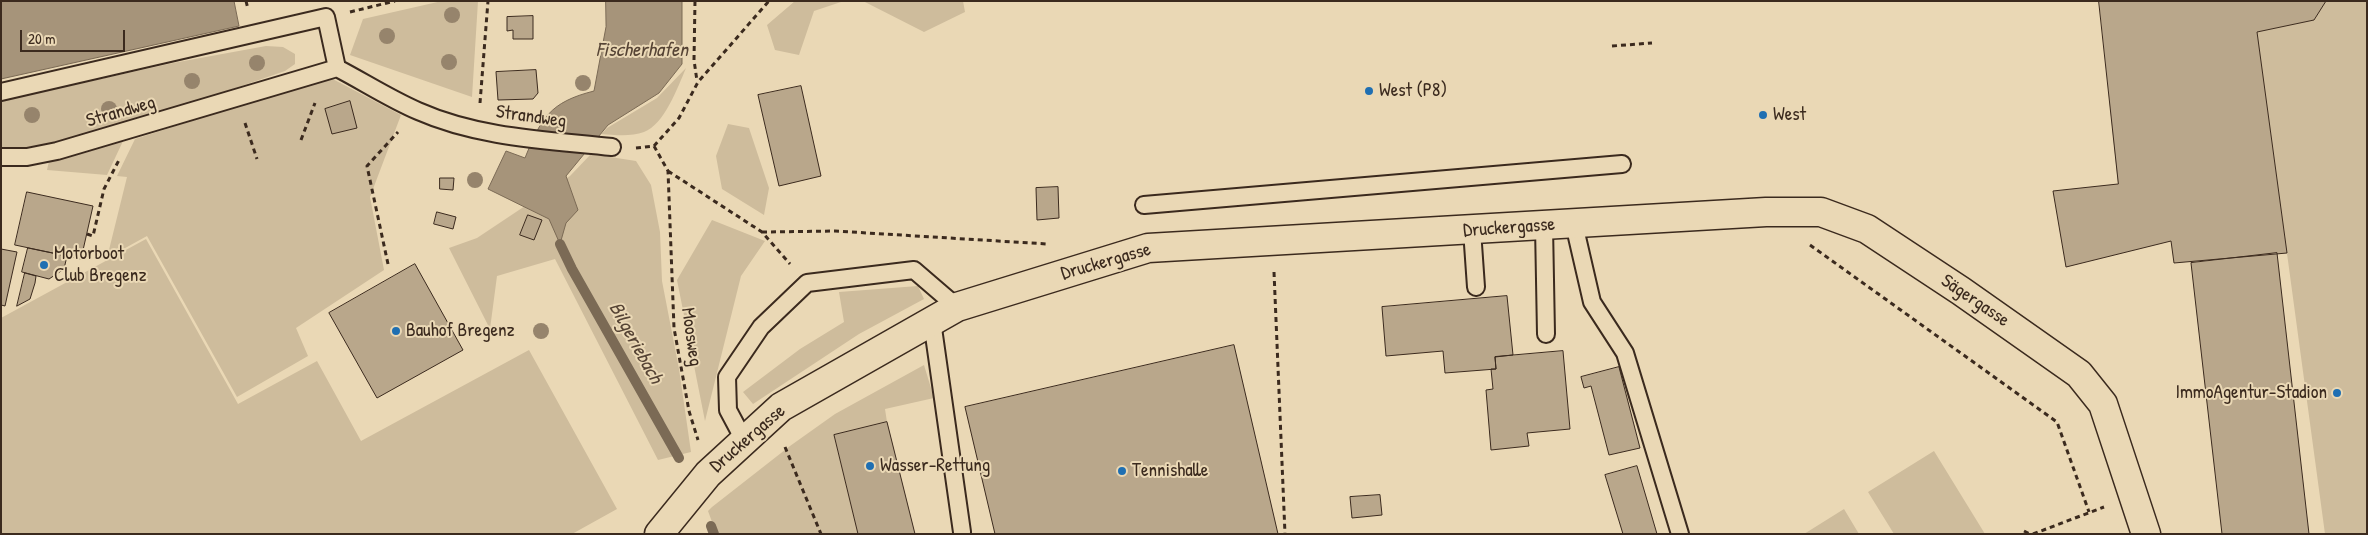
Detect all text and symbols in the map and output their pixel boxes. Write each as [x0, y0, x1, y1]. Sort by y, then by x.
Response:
scale bar [22, 20, 128, 52]
text: 20 m [28, 28, 55, 49]
water label: Fischerhafen [596, 39, 688, 63]
place label: West (P8) [1379, 80, 1447, 102]
marker: West (P8) [1363, 85, 1375, 97]
street label: Strandweg [84, 91, 158, 133]
street label: Strandweg [494, 101, 568, 133]
place label: West [1773, 104, 1806, 126]
marker: West [1757, 109, 1769, 121]
street label: Druckergasse [1462, 213, 1556, 243]
street label: Druckergasse [1059, 238, 1153, 286]
place label: Motorboot Club Bregenz [54, 243, 147, 287]
marker: Motorboot Club Bregenz [38, 259, 50, 271]
street label: Sägergasse [1936, 270, 2014, 332]
water label: Bilgeriebach [603, 298, 667, 388]
street label: Moosweg [676, 306, 706, 368]
place label: Bauhof Bregenz [406, 320, 515, 342]
marker: Bauhof Bregenz [390, 325, 402, 337]
place label: ImmoAgentur-Stadion [2175, 382, 2327, 404]
marker: ImmoAgentur-Stadion [2331, 387, 2343, 399]
street label: Druckergasse [706, 400, 790, 478]
place label: Wasser-Rettung [880, 455, 990, 477]
marker: Wasser-Rettung [864, 460, 876, 472]
place label: Tennishalle [1132, 460, 1208, 482]
marker: Tennishalle [1116, 465, 1128, 477]

